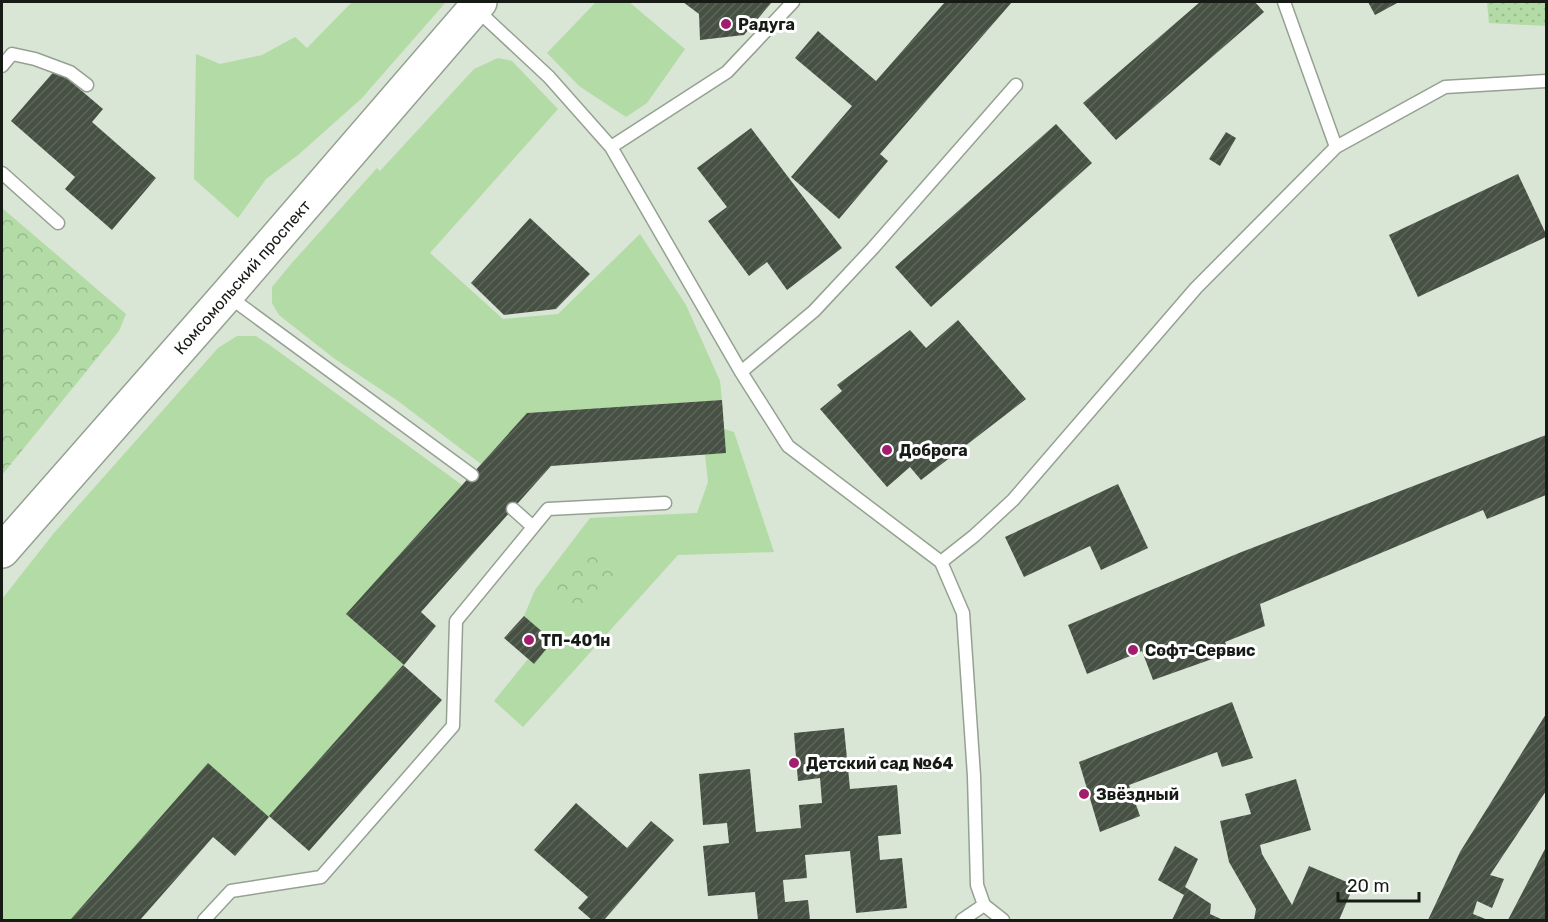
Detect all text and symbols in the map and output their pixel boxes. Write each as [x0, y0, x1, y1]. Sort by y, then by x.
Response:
place label: Радуга [738, 15, 795, 34]
marker: Радуга [719, 17, 733, 31]
street label: Комсомольский проспект [170, 196, 315, 358]
place label: Доброга [899, 441, 968, 460]
marker: Доброга [880, 443, 894, 457]
place label: ТП-401н [541, 631, 611, 650]
marker: ТП-401н [522, 633, 536, 647]
place label: Софт-Сервис [1145, 641, 1256, 660]
marker: Софт-Сервис [1126, 643, 1140, 657]
place label: Детский сад №64 [806, 754, 953, 773]
marker: Детский сад №64 [787, 756, 801, 770]
place label: Звёздный [1096, 785, 1179, 804]
marker: Звёздный [1077, 787, 1091, 801]
scale bar [1338, 865, 1419, 903]
text: 20 m [1347, 875, 1389, 897]

